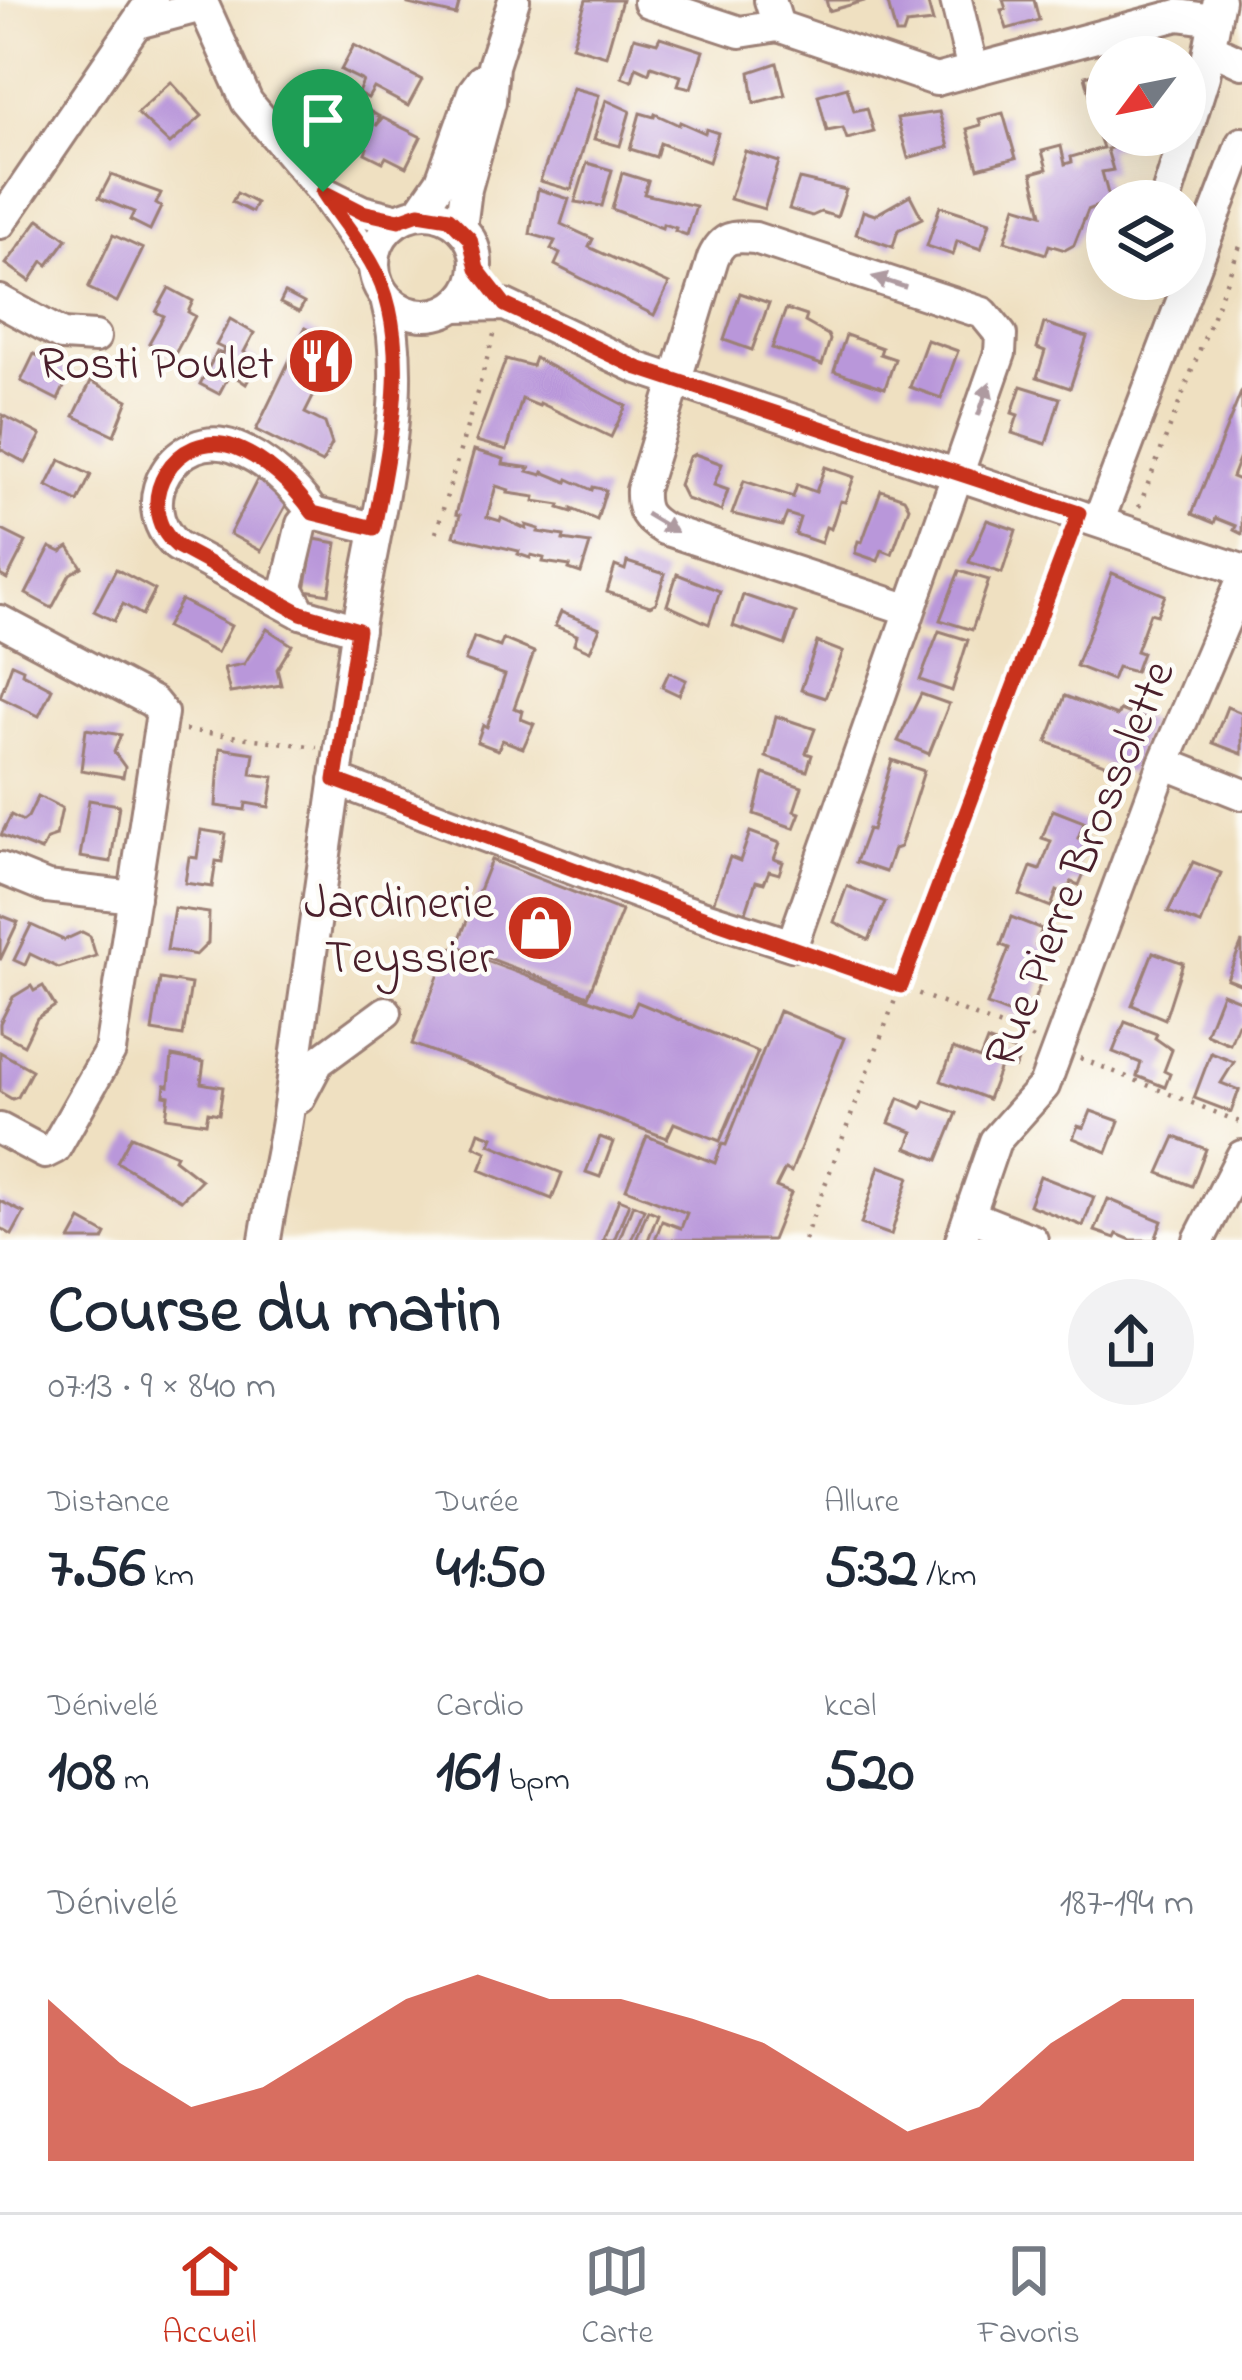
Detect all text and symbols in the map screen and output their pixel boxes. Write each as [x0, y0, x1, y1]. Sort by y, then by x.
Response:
north arrow [1086, 36, 1206, 156]
map controls [1086, 36, 1206, 300]
pin [272, 69, 374, 192]
icon: arrive [290, 87, 356, 153]
button: layers [1086, 180, 1206, 300]
one-way arrow [871, 272, 907, 291]
restaurant icon: Rosti Poulet [286, 326, 356, 396]
place label: Rosti Poulet [38, 331, 274, 401]
one-way arrow [976, 381, 994, 417]
one-way arrow [645, 512, 678, 534]
street label: Rue Pierre Brossolette [968, 650, 1195, 1079]
place label: Jardinerie Teyssier [304, 870, 494, 995]
shop icon: Jardinerie Teyssier [505, 893, 575, 963]
text: Course du matin [48, 1266, 501, 1362]
button: share [1068, 1279, 1194, 1405]
text: 07:13 · 9 × 840 m [48, 1359, 276, 1416]
text: Distance [48, 1479, 170, 1527]
text: Durée [436, 1479, 519, 1527]
text: Allure [824, 1479, 899, 1527]
text: 7.56 [48, 1527, 146, 1614]
text: 41:50 [436, 1527, 545, 1614]
text: 5:32 [824, 1527, 918, 1614]
text: km [146, 1553, 194, 1601]
text: /km [918, 1553, 977, 1601]
text: Dénivelé [48, 1683, 158, 1731]
text: Cardio [436, 1683, 524, 1731]
text: kcal [824, 1683, 876, 1731]
text: 108 [48, 1731, 116, 1818]
text: 161 [436, 1731, 501, 1818]
text: 520 [824, 1731, 914, 1818]
text: m [116, 1757, 149, 1805]
text: bpm [501, 1757, 570, 1805]
text: Dénivelé [48, 1876, 178, 1933]
text: 187–194 m [1059, 1876, 1194, 1933]
tab: Accueil [162, 2238, 257, 2358]
tab: Carte [581, 2238, 653, 2358]
tab: Favoris [978, 2238, 1080, 2358]

